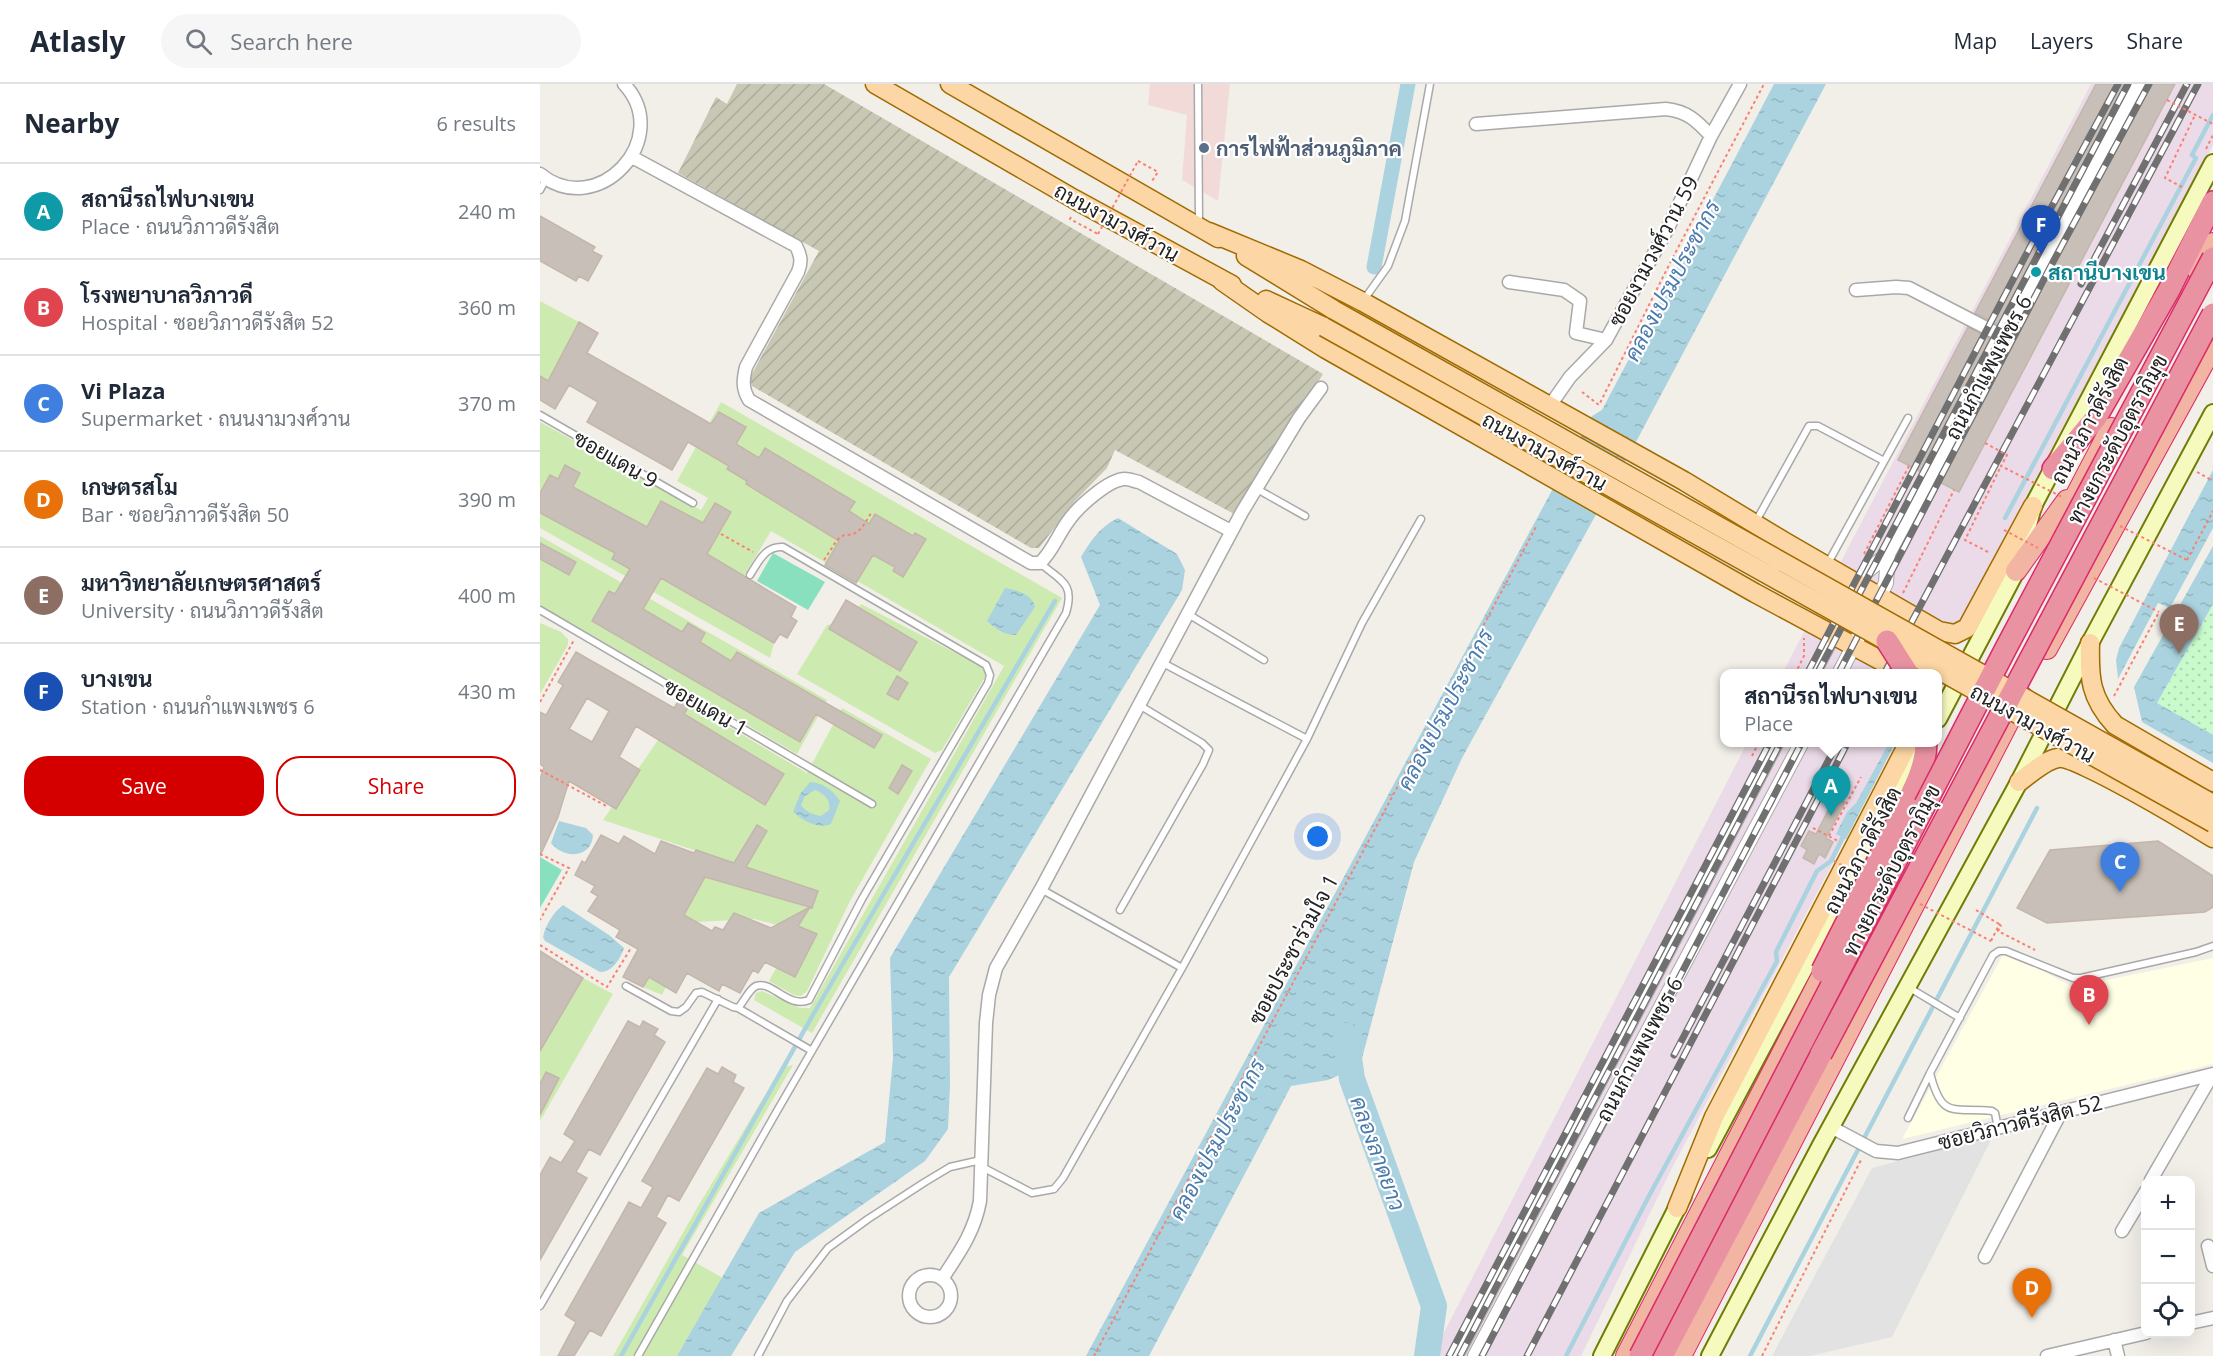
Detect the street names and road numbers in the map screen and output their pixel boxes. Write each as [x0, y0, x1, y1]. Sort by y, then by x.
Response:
street label: ซอยงามวงศ์วาน 59 [1602, 171, 1704, 331]
street label: ถนนงามวงศ์วาน [1050, 176, 1184, 268]
street label: ถนนกำแพงเพชร 6 [1938, 290, 2038, 444]
street label: ทางยกระดับอุตราภิมุข [2060, 349, 2175, 529]
street label: ถนนวิภาวดีรังสิต [2044, 351, 2134, 489]
street label: ถนนงามวงศ์วาน [1478, 405, 1612, 497]
street label: ซอยแดน 9 [569, 424, 663, 494]
street label: ซอยแดน 1 [659, 672, 753, 742]
street label: ถนนงามวงศ์วาน [1966, 677, 2100, 769]
street label: ทางยกระดับอุตราภิมุข [1836, 780, 1947, 961]
street label: ถนนวิภาวดีรังสิต [1817, 781, 1907, 919]
street label: ซอยประชาร่วมใจ 1 [1242, 869, 1344, 1029]
street label: ถนนกำแพงเพชร 6 [1589, 972, 1689, 1126]
street label: ซอยวิภาวดีรังสิต 52 [1935, 1088, 2105, 1156]

